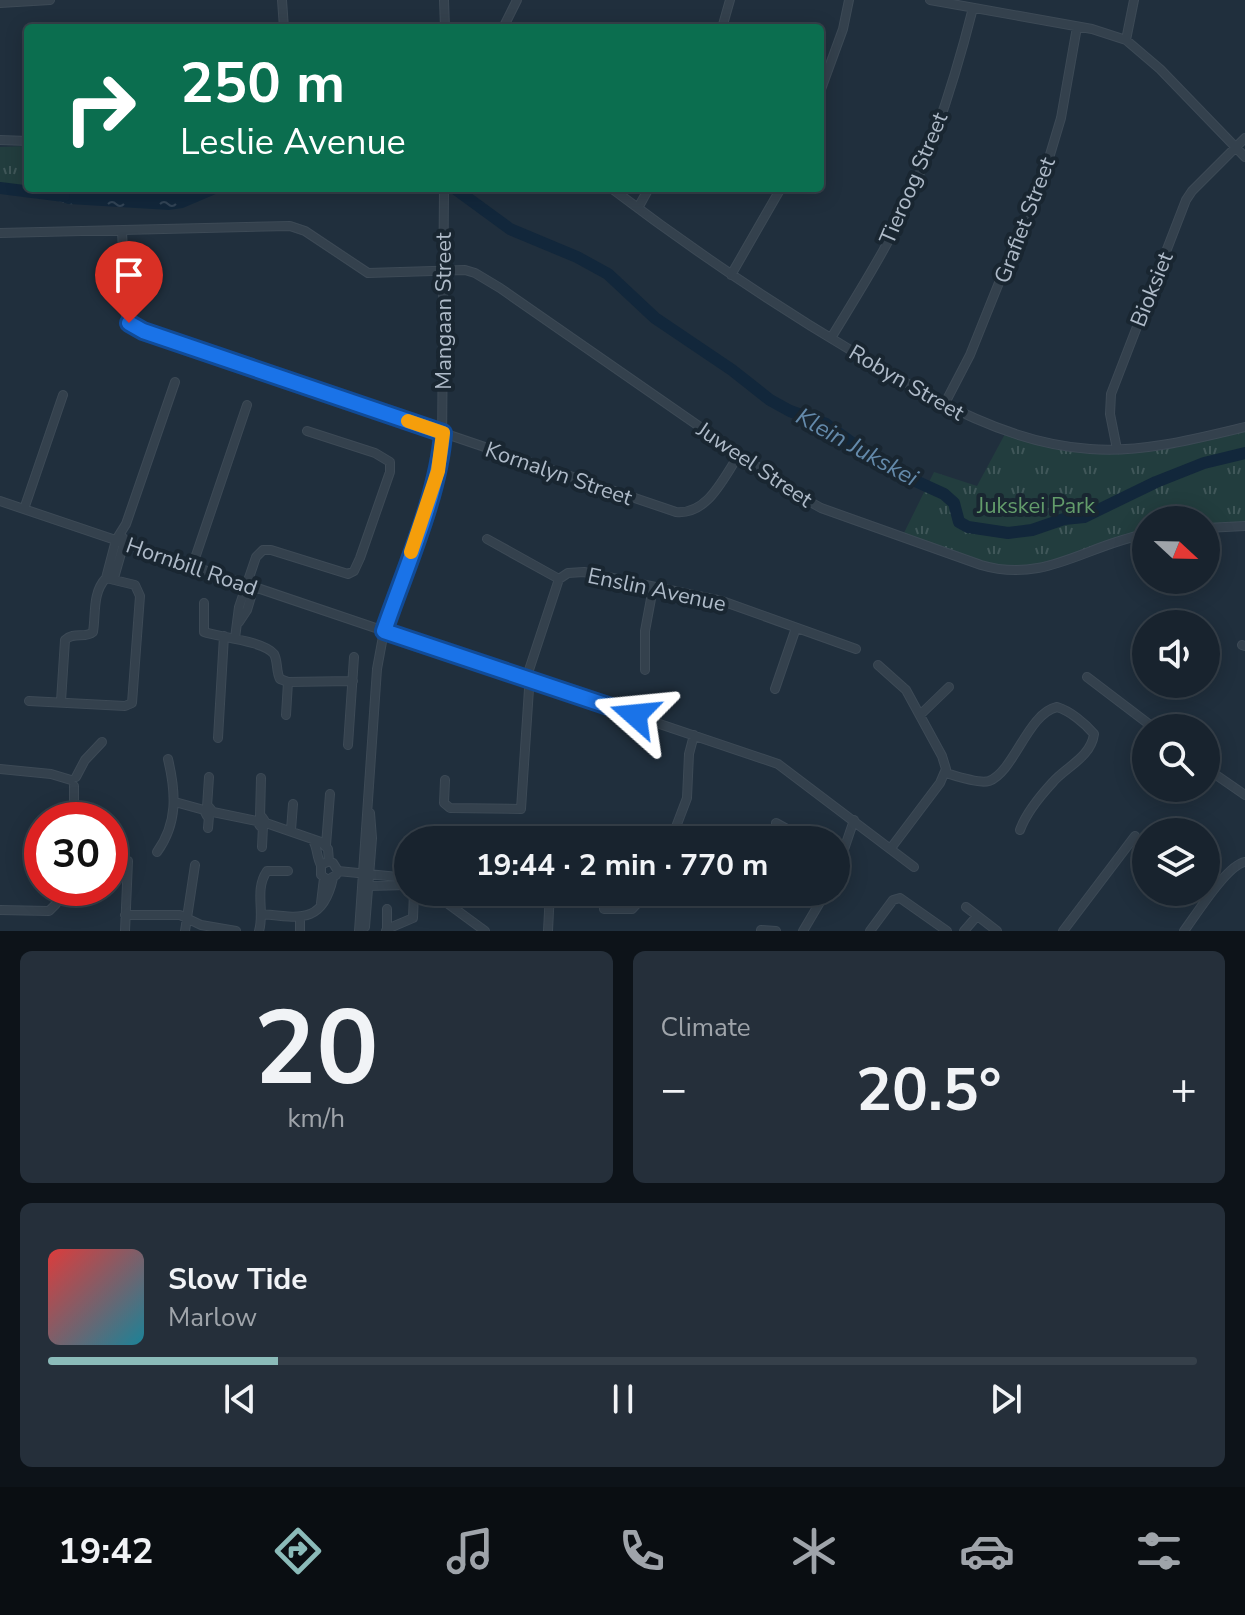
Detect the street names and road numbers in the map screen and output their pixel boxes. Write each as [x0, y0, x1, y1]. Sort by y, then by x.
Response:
street label: Tieroog Street [873, 107, 955, 249]
street label: Grafiet Street [987, 153, 1063, 288]
street label: Mangaan Street [429, 232, 459, 390]
street label: Bioksiet [1123, 247, 1181, 331]
street label: Robyn Street [843, 338, 970, 428]
street label: Juweel Street [690, 415, 818, 515]
street label: Kornalyn Street [481, 435, 636, 513]
street label: Hornbill Road [122, 530, 261, 603]
street label: Enslin Avenue [585, 561, 729, 619]

